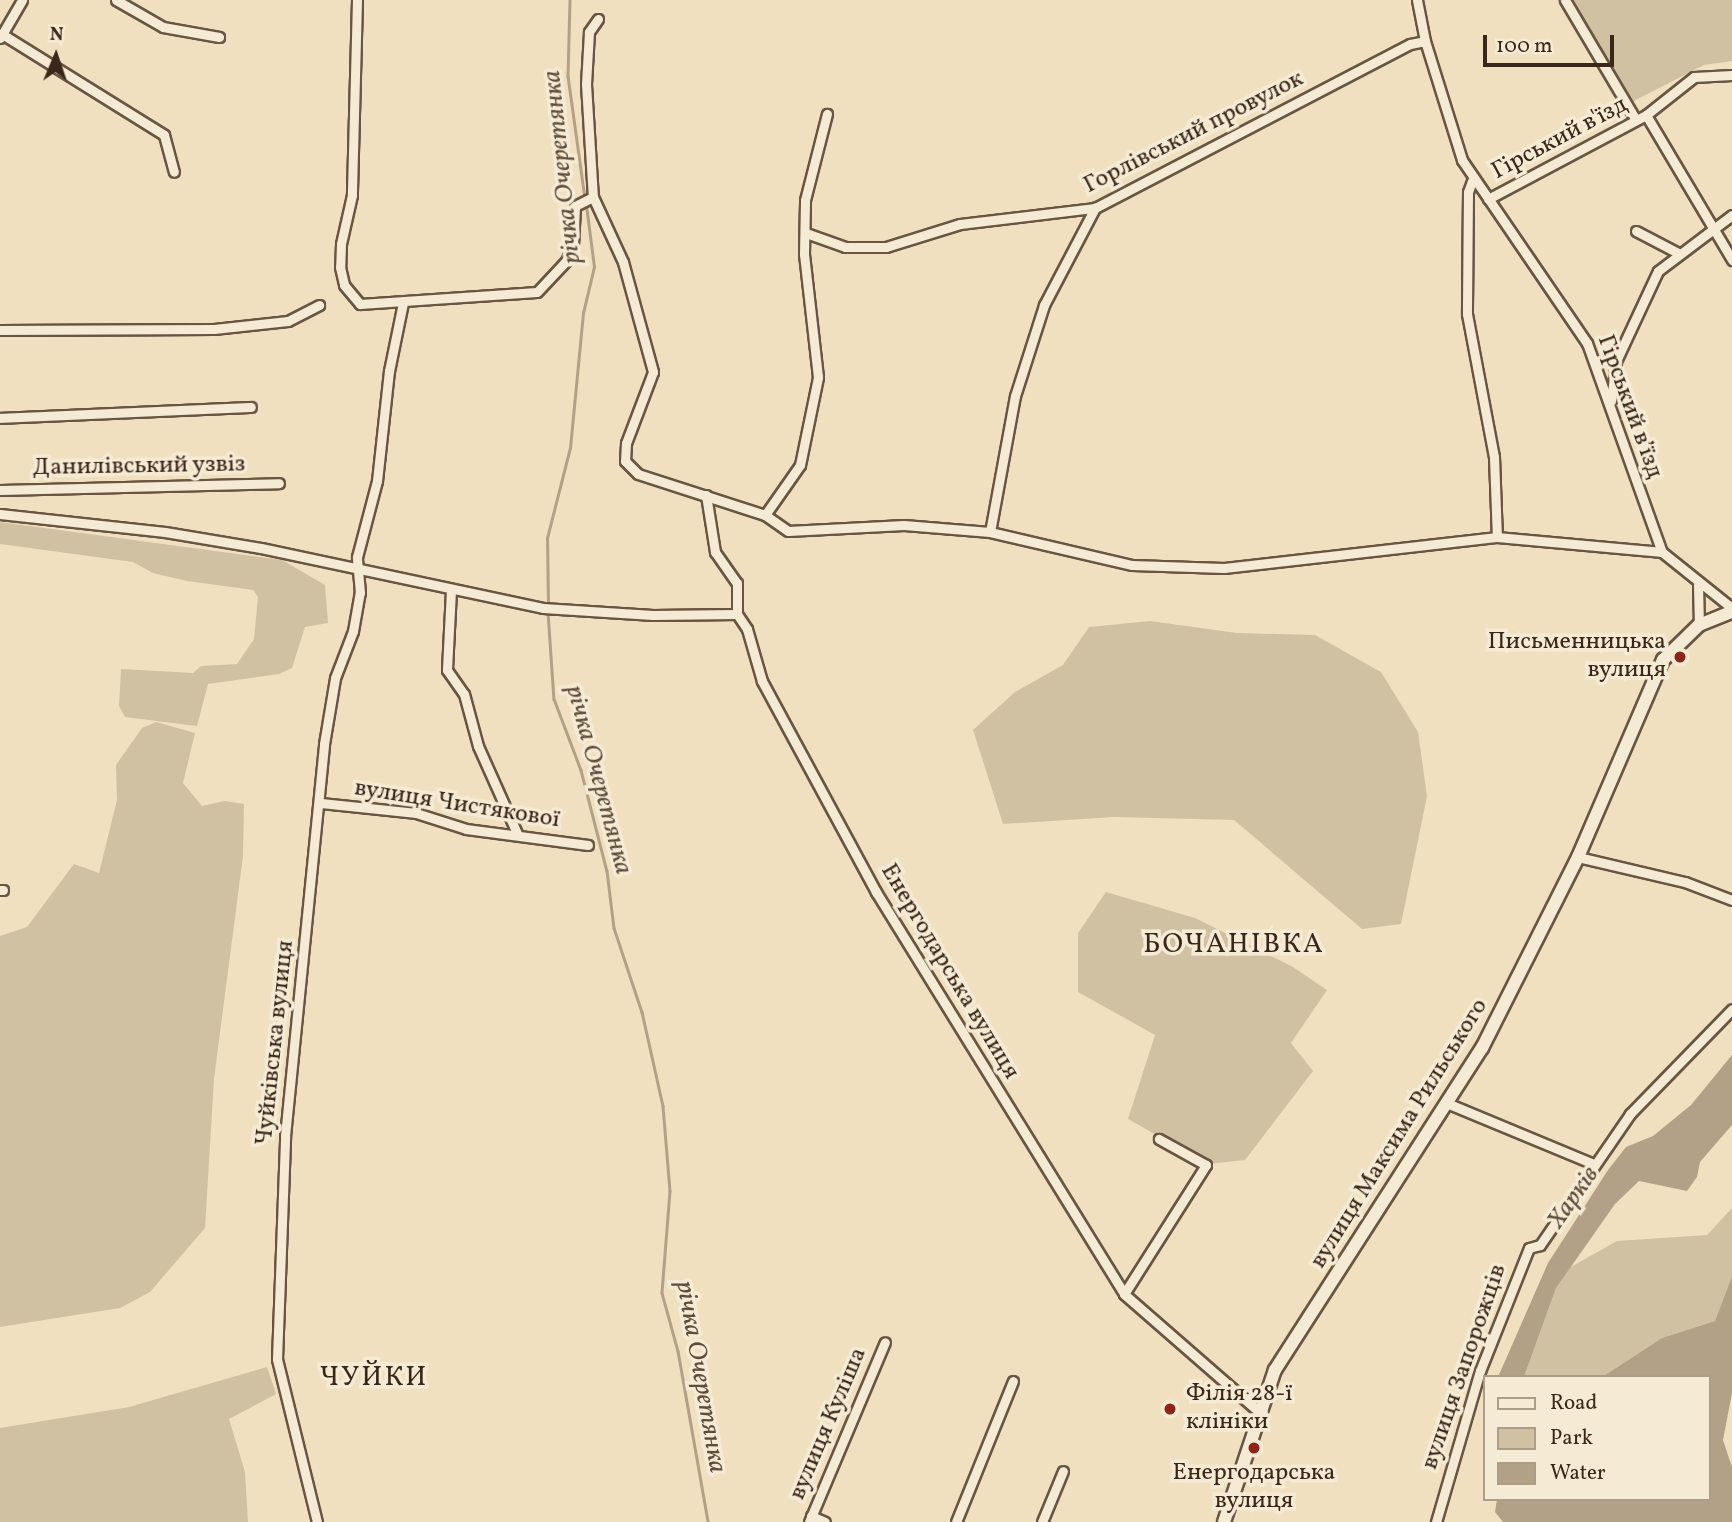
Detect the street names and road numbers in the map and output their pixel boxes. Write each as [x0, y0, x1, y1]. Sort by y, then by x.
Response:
street label: Горлівський провулок [1079, 65, 1309, 201]
street label: Гірський в'їзд [1487, 91, 1633, 187]
street label: Гірський в’їзд [1590, 331, 1668, 483]
street label: Данилівський узвіз [32, 451, 246, 483]
street label: вулиця Чистякової [352, 775, 562, 835]
street label: Енергодарська вулиця [873, 859, 1025, 1085]
street label: Чуйківська вулиця [251, 939, 301, 1147]
street label: вулиця Максима Рильського [1305, 994, 1495, 1274]
street label: вулиця Запорожців [1416, 1261, 1514, 1473]
street label: вулиця Куліша [784, 1344, 874, 1504]

